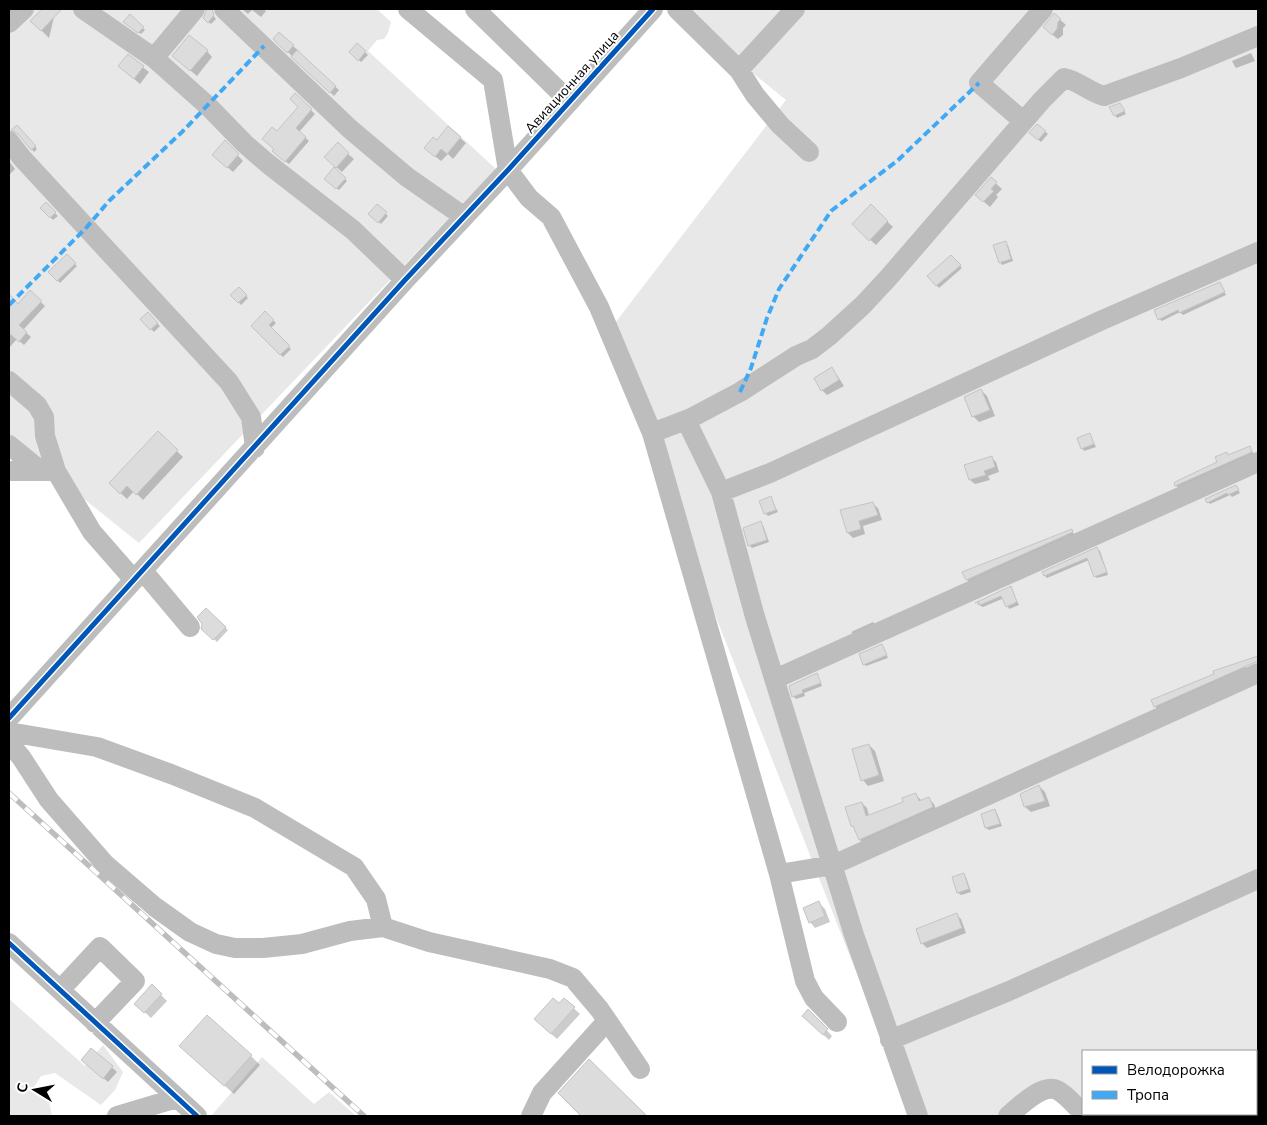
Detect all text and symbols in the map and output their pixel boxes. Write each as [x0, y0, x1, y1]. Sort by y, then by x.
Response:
street label: Авиационная улица [521, 27, 623, 137]
legend [1082, 1050, 1257, 1115]
text: Велодорожка [1127, 1060, 1225, 1080]
north arrow [10, 1065, 60, 1115]
text: С [13, 1081, 33, 1094]
text: Тропа [1127, 1085, 1169, 1105]

